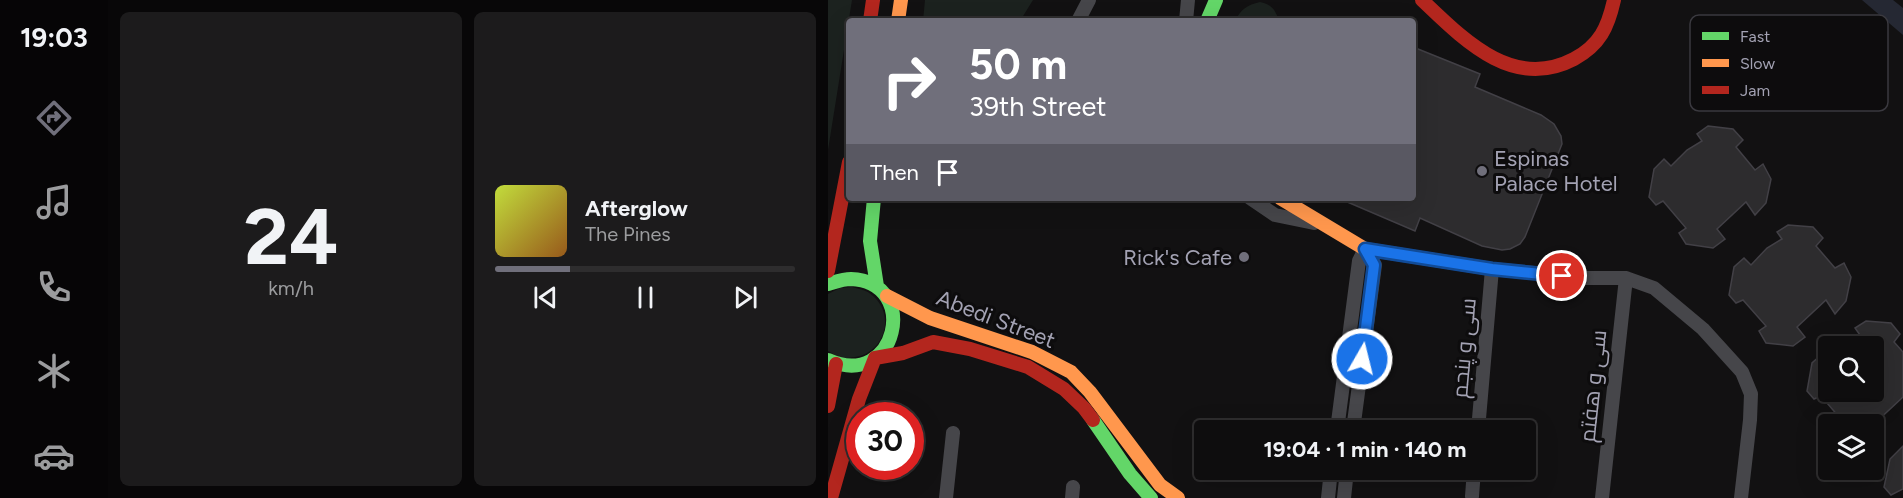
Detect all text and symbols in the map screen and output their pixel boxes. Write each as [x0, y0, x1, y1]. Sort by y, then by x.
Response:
legend [1690, 15, 1888, 111]
text: 19:03 [20, 21, 88, 54]
text: Fast [1740, 27, 1770, 46]
text: 50 m [969, 39, 1067, 90]
icon: right [870, 42, 948, 120]
text: Slow [1740, 54, 1775, 73]
text: Jam [1740, 81, 1770, 100]
text: 39th Street [969, 90, 1107, 123]
icon: directions [33, 97, 75, 139]
place label: Espinas Palace Hotel [1494, 145, 1618, 197]
icon: arrive [931, 156, 964, 189]
text: Then [870, 159, 919, 186]
marker: Espinas Palace Hotel [1475, 164, 1489, 178]
icon: music [33, 181, 75, 223]
text: 24 [244, 190, 338, 284]
text: Afterglow [585, 195, 688, 222]
text: The Pines [585, 222, 671, 246]
place label: Rick's Cafe [1123, 244, 1232, 271]
marker: Rick's Cafe [1237, 250, 1251, 264]
pin [1536, 250, 1587, 301]
icon: arrive [1545, 259, 1578, 292]
icon: phone [33, 266, 75, 308]
text: km/h [268, 276, 314, 300]
icon: previous [529, 281, 562, 314]
icon: pause [629, 281, 662, 314]
icon: next [729, 281, 762, 314]
street label: Abedi Street [933, 284, 1059, 354]
street label: سی و پنجم [1446, 297, 1484, 399]
position arrow [1330, 327, 1394, 391]
street label: سی و هفتم [1574, 328, 1614, 444]
map controls [1818, 336, 1884, 480]
button: search [1818, 336, 1884, 402]
icon: climate [33, 350, 75, 392]
speed limit sign: 30 [846, 402, 924, 480]
button: layers [1818, 414, 1884, 480]
icon: car [33, 435, 75, 477]
text: 19:04 · 1 min · 140 m [1263, 436, 1467, 463]

